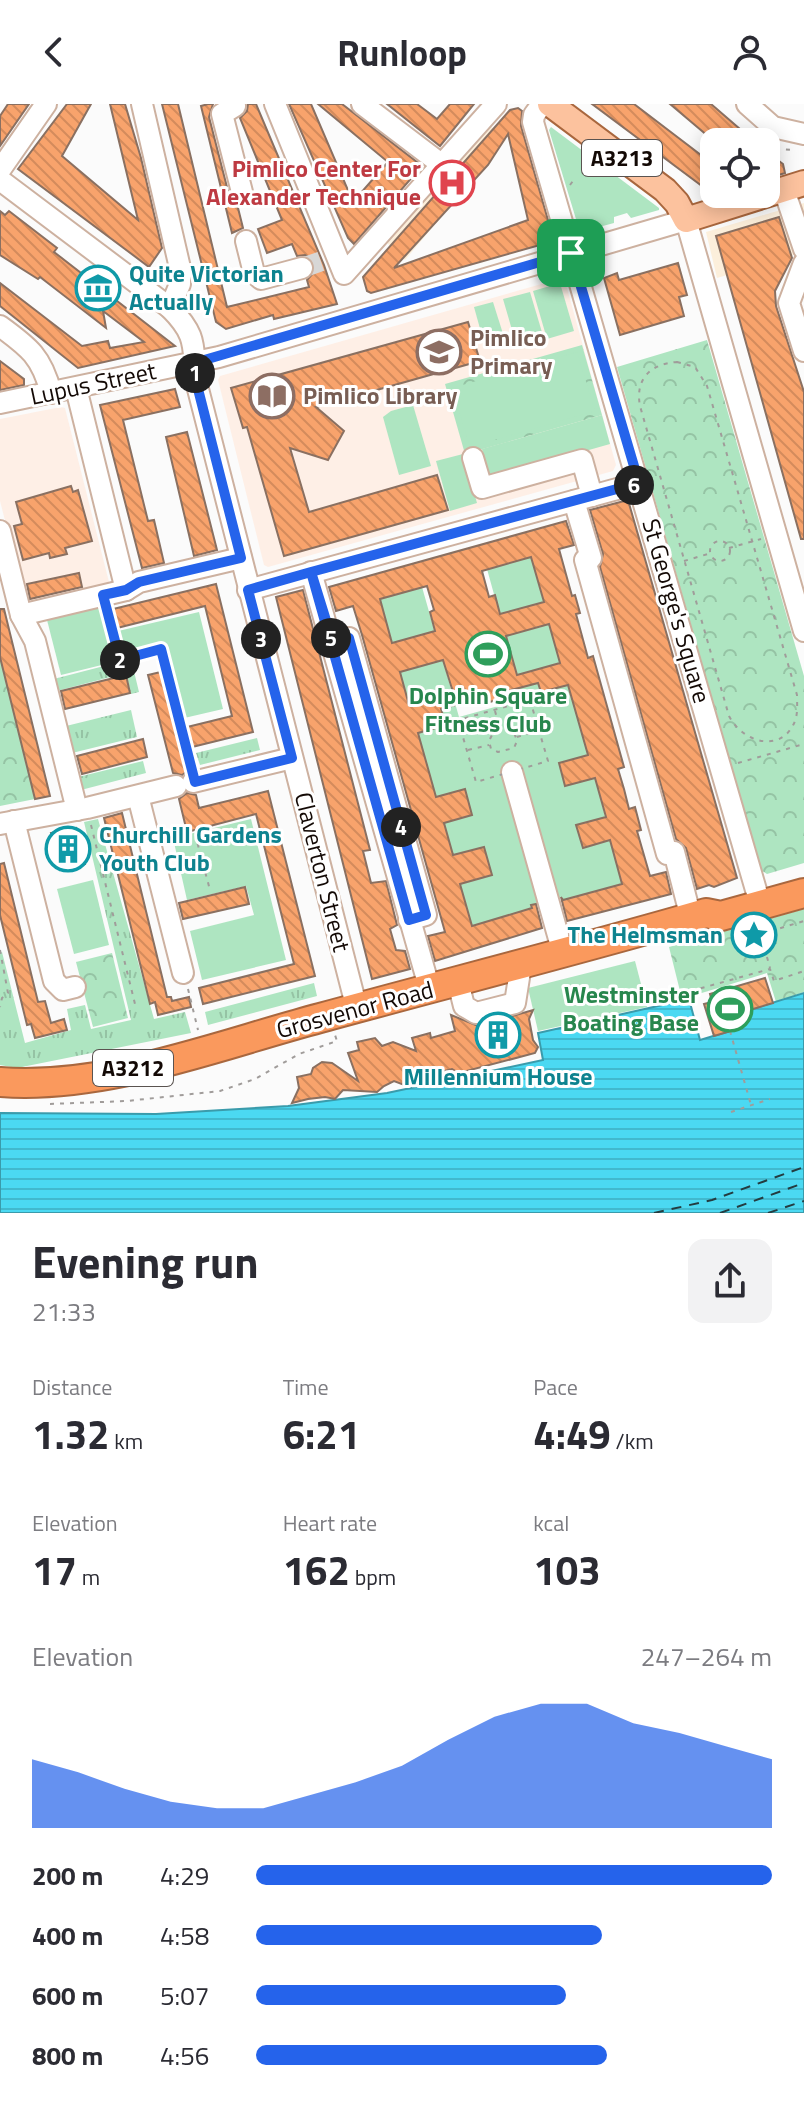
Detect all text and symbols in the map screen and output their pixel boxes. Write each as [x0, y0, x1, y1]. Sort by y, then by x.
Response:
text: Runloop [337, 25, 467, 80]
icon: back [32, 30, 76, 74]
icon: person [728, 30, 772, 74]
map controls [700, 128, 780, 208]
button: locate [700, 128, 780, 208]
road number: A3213 [582, 140, 662, 176]
place label: Pimlico Center For Alexander Technique [206, 150, 421, 214]
hospital icon: Pimlico Center For Alexander Technique [428, 159, 476, 207]
pin [537, 219, 605, 287]
icon: arrive [549, 231, 593, 275]
place label: Quite Victorian Actually [129, 255, 284, 319]
museum icon: Quite Victorian Actually [74, 264, 122, 312]
place label: Pimlico Primary [470, 319, 553, 383]
school or university icon: Pimlico Primary [415, 328, 463, 376]
street label: Lupus Street [27, 352, 160, 414]
pin: 1 [175, 353, 215, 393]
text: 1 [189, 356, 201, 390]
library icon: Pimlico Library [248, 372, 296, 420]
place label: Pimlico Library [303, 377, 458, 413]
pin: 6 [614, 465, 654, 505]
text: 6 [628, 468, 640, 502]
street label: St George's Square [633, 514, 720, 707]
pin: 5 [311, 618, 351, 658]
pin: 3 [241, 619, 281, 659]
text: 5 [325, 621, 337, 655]
text: 3 [255, 622, 267, 656]
sports icon: Dolphin Square Fitness Club [464, 630, 512, 678]
pin: 2 [100, 640, 140, 680]
text: 2 [114, 643, 126, 677]
place label: Dolphin Square Fitness Club [409, 677, 567, 741]
street label: Claverton Street [286, 788, 360, 956]
pin: 4 [381, 807, 421, 847]
text: 4 [395, 810, 407, 844]
place label: Churchill Gardens Youth Club [99, 816, 282, 880]
building icon: Churchill Gardens Youth Club [44, 825, 92, 873]
place icon: The Helmsman [730, 911, 778, 959]
place label: The Helmsman [568, 916, 723, 952]
street label: Grosvenor Road [272, 971, 437, 1047]
place label: Westminster Boating Base [563, 976, 699, 1040]
sports icon: Westminster Boating Base [706, 985, 754, 1033]
building icon: Millennium House [474, 1011, 522, 1059]
road number: A3212 [93, 1050, 173, 1086]
place label: Millennium House [403, 1058, 593, 1094]
text: Evening run [32, 1228, 259, 1295]
button: share [688, 1239, 772, 1323]
text: 21:33 [32, 1292, 96, 1331]
text: Distance [32, 1370, 112, 1404]
text: Time [283, 1370, 329, 1404]
text: Pace [533, 1370, 578, 1404]
text: 1.32 [32, 1404, 109, 1465]
text: 6:21 [283, 1404, 360, 1465]
text: 4:49 [533, 1404, 611, 1465]
text: km [109, 1424, 143, 1458]
text: /km [611, 1424, 654, 1458]
text: Elevation [32, 1506, 118, 1540]
text: Heart rate [283, 1506, 377, 1540]
text: kcal [533, 1506, 569, 1540]
text: 17 [32, 1540, 77, 1601]
text: 162 [283, 1540, 350, 1601]
text: 103 [533, 1540, 601, 1601]
text: m [77, 1560, 100, 1594]
text: bpm [350, 1560, 396, 1594]
text: Elevation [32, 1637, 133, 1676]
text: 247–264 m [641, 1637, 772, 1676]
text: 200 m [32, 1856, 103, 1895]
text: 4:29 [160, 1856, 209, 1895]
text: 400 m [32, 1916, 103, 1955]
text: 4:58 [160, 1916, 209, 1955]
text: 600 m [32, 1976, 103, 2015]
text: 5:07 [160, 1976, 209, 2015]
text: 800 m [32, 2036, 103, 2075]
text: 4:56 [160, 2036, 209, 2075]

